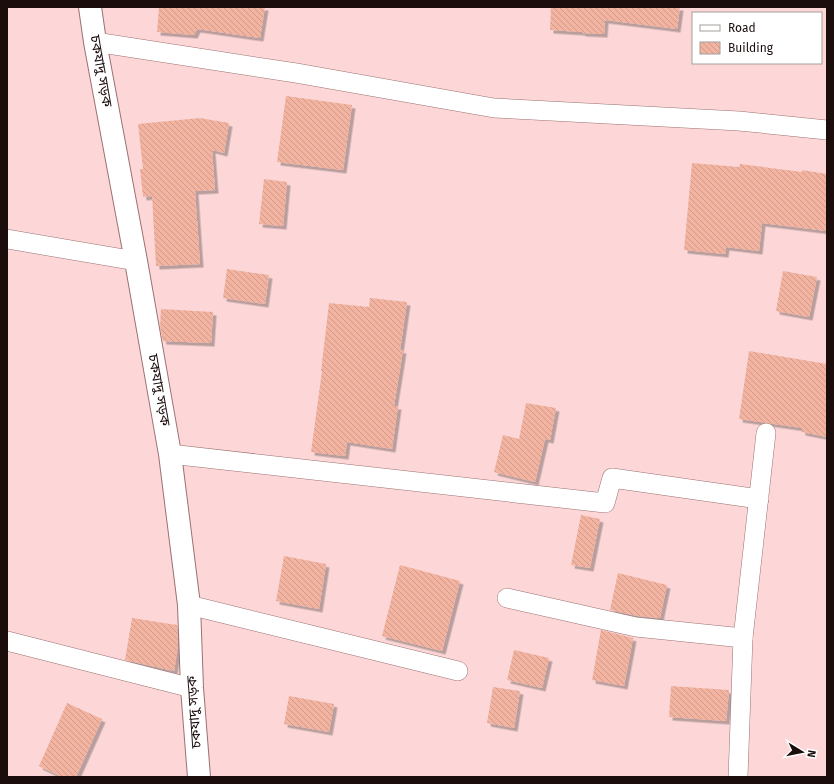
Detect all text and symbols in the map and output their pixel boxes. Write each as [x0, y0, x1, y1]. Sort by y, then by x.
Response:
legend [692, 12, 822, 64]
text: Road [728, 21, 756, 35]
street label: চকযাদু সড়ক [86, 33, 116, 109]
text: Building [728, 41, 774, 55]
street label: চকযাদু সড়ক [144, 352, 174, 428]
street label: চকযাদু সড়ক [183, 674, 205, 750]
north arrow [782, 732, 822, 772]
text: N [804, 749, 818, 758]

